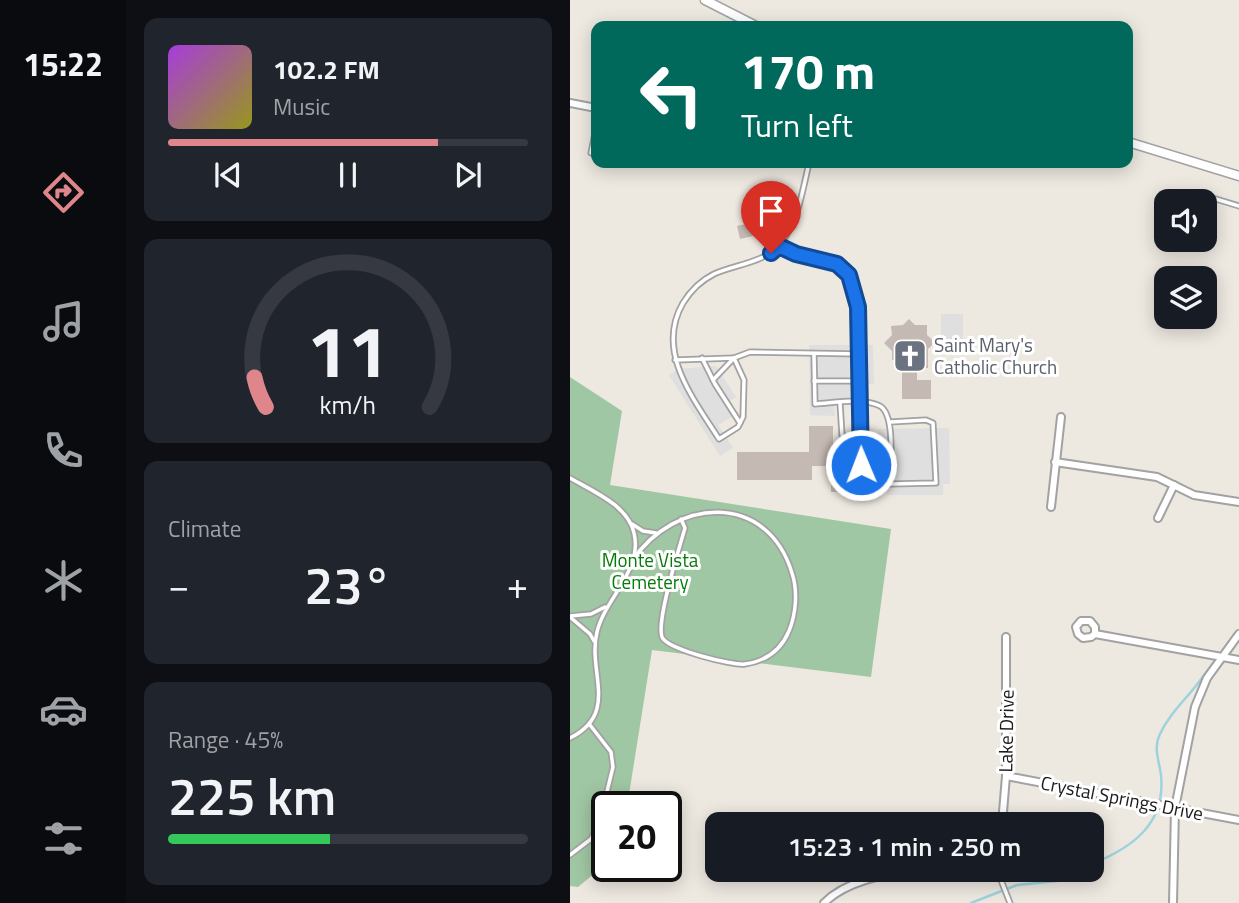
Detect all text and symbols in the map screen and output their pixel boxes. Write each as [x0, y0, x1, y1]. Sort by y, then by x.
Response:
text: 170 m [741, 33, 875, 108]
text: 15:22 [23, 40, 103, 88]
icon: left [626, 49, 717, 140]
text: 102.2 FM [273, 50, 380, 89]
text: Music [273, 89, 330, 124]
text: Turn left [741, 101, 853, 149]
icon: previous [209, 156, 247, 194]
icon: pause [329, 156, 367, 194]
icon: next [449, 156, 487, 194]
icon: directions [39, 168, 88, 217]
pin [741, 181, 801, 253]
map controls [1154, 189, 1217, 329]
button: sound [1154, 189, 1217, 252]
icon: arrive [752, 192, 790, 230]
button: layers [1154, 266, 1217, 329]
text: 11 [307, 295, 389, 405]
icon: music [39, 297, 88, 346]
place label: Saint Mary's Catholic Church [934, 330, 1057, 381]
church icon: Saint Mary's Catholic Church [891, 337, 929, 375]
text: km/h [320, 386, 376, 424]
icon: phone [39, 426, 88, 475]
position arrow [824, 428, 898, 502]
text: Climate [168, 511, 241, 546]
text: 23° [304, 545, 392, 624]
park label: Monte Vista Cemetery [602, 545, 699, 596]
icon: climate [39, 556, 88, 605]
text: − [168, 556, 189, 614]
text: + [507, 556, 528, 614]
icon: car [39, 685, 88, 734]
street label: Lake Drive [990, 689, 1021, 773]
text: Range · 45% [168, 722, 283, 757]
text: 225 km [168, 756, 336, 835]
street label: Crystal Springs Drive [1038, 768, 1206, 827]
speed limit sign: 20 [591, 791, 682, 882]
icon: filters [39, 814, 88, 863]
text: 15:23 · 1 min · 250 m [788, 827, 1021, 866]

